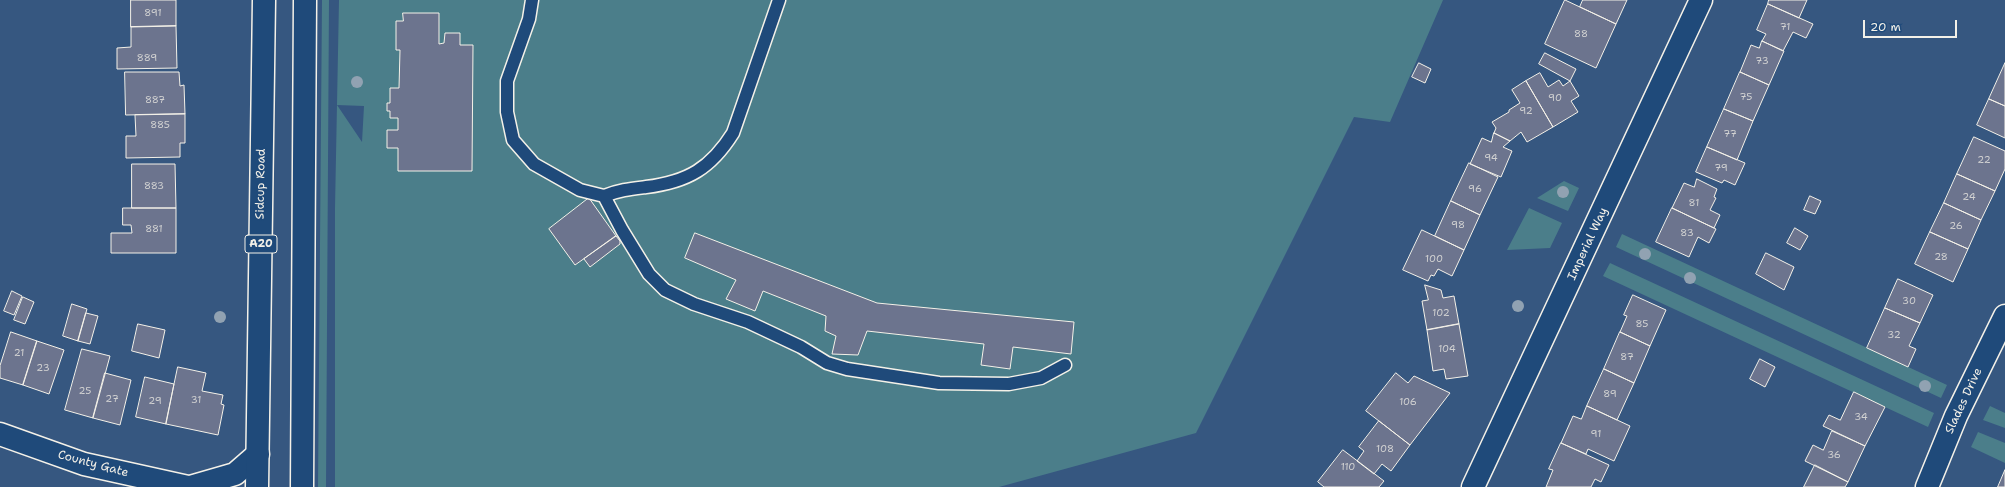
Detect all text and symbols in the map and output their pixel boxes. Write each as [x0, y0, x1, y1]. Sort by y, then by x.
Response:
house number: 891 [144, 7, 162, 19]
scale bar [1865, 12, 1959, 38]
text: 20 m [1870, 19, 1901, 35]
house number: 71 [1780, 21, 1790, 33]
house number: 88 [1574, 28, 1588, 40]
house number: 889 [137, 52, 157, 64]
house number: 73 [1755, 55, 1769, 67]
house number: 75 [1740, 91, 1752, 103]
house number: 90 [1548, 92, 1562, 104]
house number: 887 [145, 94, 165, 106]
house number: 92 [1519, 105, 1533, 117]
house number: 885 [150, 119, 170, 131]
house number: 77 [1723, 128, 1737, 140]
street label: Sidcup Road [253, 148, 269, 220]
house number: 94 [1484, 152, 1498, 164]
house number: 22 [1977, 154, 1991, 166]
house number: 79 [1714, 162, 1728, 174]
house number: 883 [144, 180, 164, 192]
house number: 96 [1468, 183, 1482, 195]
house number: 24 [1962, 191, 1976, 203]
house number: 81 [1689, 197, 1699, 209]
street label: Imperial Way [1565, 205, 1611, 283]
house number: 98 [1451, 219, 1465, 231]
house number: 26 [1949, 220, 1963, 232]
house number: 881 [145, 223, 163, 235]
house number: 83 [1680, 227, 1694, 239]
road number: A20 [245, 235, 277, 253]
house number: 28 [1934, 251, 1948, 263]
house number: 100 [1425, 253, 1443, 265]
house number: 30 [1902, 295, 1916, 307]
house number: 102 [1432, 307, 1450, 319]
house number: 85 [1636, 318, 1648, 330]
house number: 32 [1887, 329, 1901, 341]
house number: 104 [1438, 343, 1456, 355]
house number: 21 [14, 347, 24, 359]
house number: 87 [1620, 351, 1634, 363]
house number: 23 [36, 362, 50, 374]
street label: Slades Drive [1942, 366, 1986, 436]
house number: 25 [79, 385, 91, 397]
house number: 89 [1603, 388, 1617, 400]
house number: 27 [105, 393, 119, 405]
house number: 31 [191, 394, 201, 406]
house number: 29 [148, 395, 162, 407]
house number: 106 [1399, 396, 1417, 408]
house number: 34 [1854, 411, 1868, 423]
house number: 91 [1591, 428, 1601, 440]
house number: 108 [1376, 443, 1394, 455]
street label: County Gate [56, 448, 130, 480]
house number: 36 [1827, 449, 1841, 461]
house number: 110 [1341, 461, 1355, 473]

